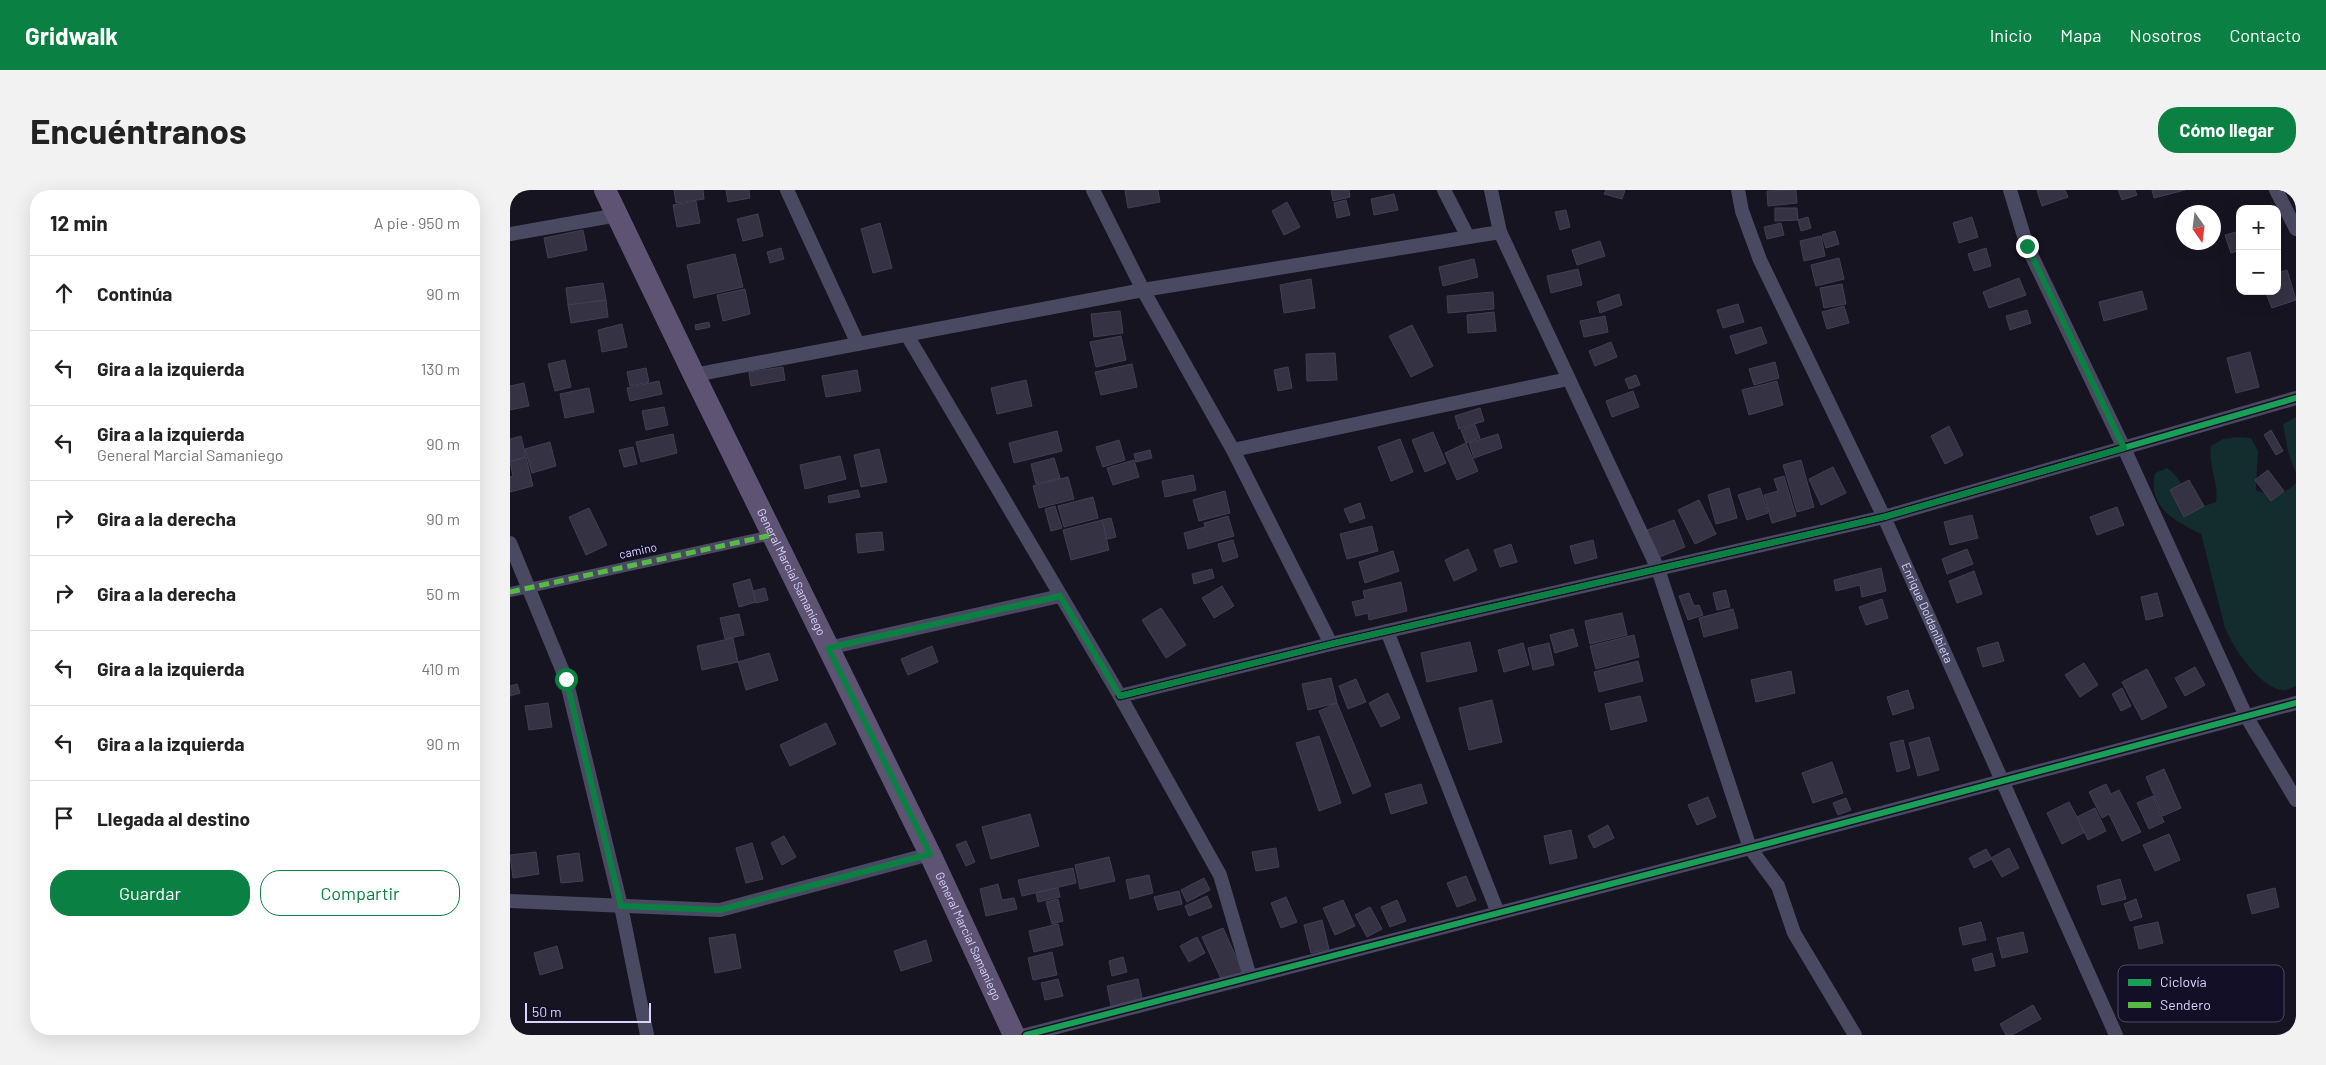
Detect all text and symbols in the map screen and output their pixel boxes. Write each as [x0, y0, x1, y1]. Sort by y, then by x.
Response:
text: Gridwalk [25, 21, 118, 50]
text: Inicio [1990, 24, 2032, 46]
text: Mapa [2060, 24, 2102, 46]
text: Nosotros [2130, 24, 2201, 46]
text: Contacto [2229, 24, 2301, 46]
button: Cómo llegar [2158, 107, 2296, 153]
text: Encuéntranos [30, 109, 247, 151]
north arrow [2176, 205, 2221, 250]
map controls [2236, 205, 2281, 295]
button: + [2236, 205, 2281, 250]
text: 12 min [50, 210, 108, 235]
text: A pie · 950 m [374, 213, 460, 232]
route end [2016, 235, 2039, 258]
button: − [2236, 250, 2281, 295]
icon: ahead [50, 279, 78, 307]
text: Continúa [97, 282, 172, 305]
text: 90 m [426, 284, 460, 303]
icon: left [50, 354, 78, 382]
text: Gira a la izquierda [97, 357, 245, 380]
text: 130 m [421, 359, 460, 378]
text: Gira a la izquierda [97, 422, 245, 445]
icon: left [50, 429, 78, 457]
text: 90 m [426, 434, 460, 453]
text: General Marcial Samaniego [97, 445, 283, 464]
icon: right [50, 504, 78, 532]
street label: General Marcial Samaniego [755, 506, 829, 638]
text: Gira a la derecha [97, 507, 236, 530]
text: 90 m [426, 509, 460, 528]
street label: camino [618, 539, 658, 561]
street label: Enrique Doldanibieta [1899, 560, 1956, 665]
icon: right [50, 579, 78, 607]
text: Gira a la derecha [97, 582, 236, 605]
text: 50 m [426, 584, 460, 603]
icon: left [50, 654, 78, 682]
text: Gira a la izquierda [97, 657, 245, 680]
text: 410 m [422, 659, 460, 678]
route start [555, 668, 578, 691]
icon: left [50, 729, 78, 757]
text: Gira a la izquierda [97, 732, 245, 755]
text: 90 m [426, 734, 460, 753]
icon: arrive [50, 804, 78, 832]
text: Llegada al destino [97, 807, 250, 830]
street label: General Marcial Samaniego [933, 869, 1005, 1002]
button: Guardar [50, 870, 250, 916]
button: Compartir [260, 870, 460, 916]
legend [2118, 965, 2284, 1022]
text: Ciclovía [2160, 973, 2207, 990]
text: Sendero [2160, 996, 2211, 1013]
scale bar [525, 1000, 651, 1023]
text: 50 m [532, 1003, 561, 1020]

